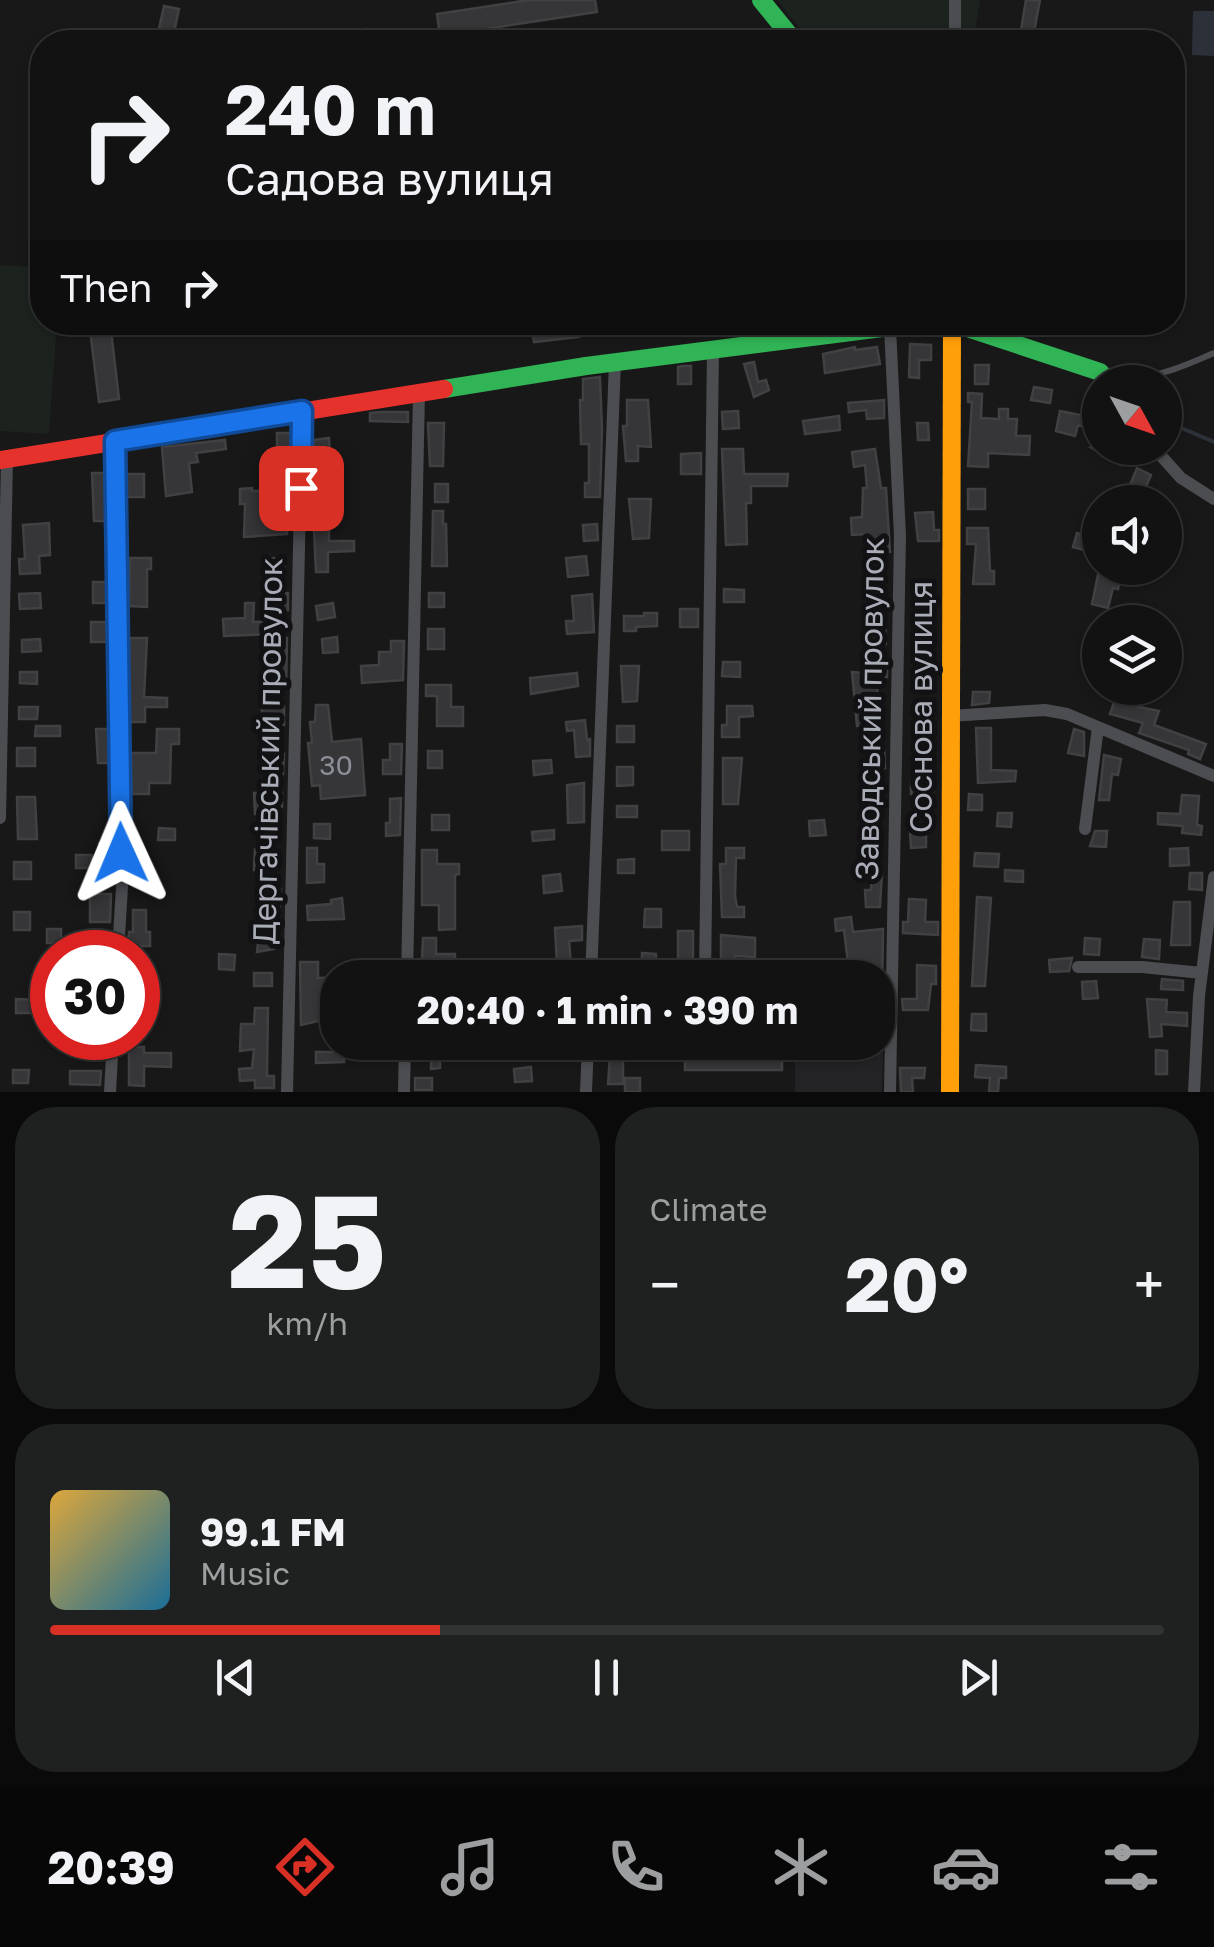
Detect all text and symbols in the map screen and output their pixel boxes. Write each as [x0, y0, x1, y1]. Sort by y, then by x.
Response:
text: 240 m [225, 66, 436, 150]
icon: right [60, 70, 190, 200]
text: Садова вулиця [225, 151, 554, 205]
icon: right [172, 260, 227, 315]
text: Then [60, 265, 152, 310]
north arrow [1082, 365, 1182, 465]
map controls [1082, 365, 1182, 705]
pin [259, 446, 344, 531]
icon: arrive [274, 461, 329, 516]
button: sound [1082, 485, 1182, 585]
street label: Заводський провулок [847, 537, 891, 881]
street label: Дергачівський провулок [245, 557, 289, 945]
street label: Соснова вулиця [901, 581, 939, 833]
button: layers [1082, 605, 1182, 705]
house number: 30 [319, 748, 353, 781]
position arrow [69, 801, 173, 905]
speed limit sign: 30 [30, 930, 160, 1060]
text: 20:40 · 1 min · 390 m [417, 987, 798, 1032]
text: 25 [228, 1161, 387, 1317]
text: Climate [650, 1190, 768, 1228]
text: 20° [845, 1238, 969, 1329]
text: − [650, 1251, 680, 1317]
text: + [1134, 1251, 1164, 1317]
text: km/h [267, 1304, 348, 1342]
text: 99.1 FM [200, 1509, 346, 1554]
text: Music [200, 1554, 290, 1592]
icon: previous [208, 1650, 263, 1705]
icon: pause [579, 1650, 634, 1705]
icon: next [951, 1650, 1006, 1705]
icon: directions [270, 1832, 340, 1902]
icon: music [435, 1832, 505, 1902]
icon: phone [601, 1832, 671, 1902]
icon: climate [766, 1832, 836, 1902]
icon: car [931, 1832, 1001, 1902]
icon: filters [1096, 1832, 1166, 1902]
text: 20:39 [48, 1840, 175, 1894]

